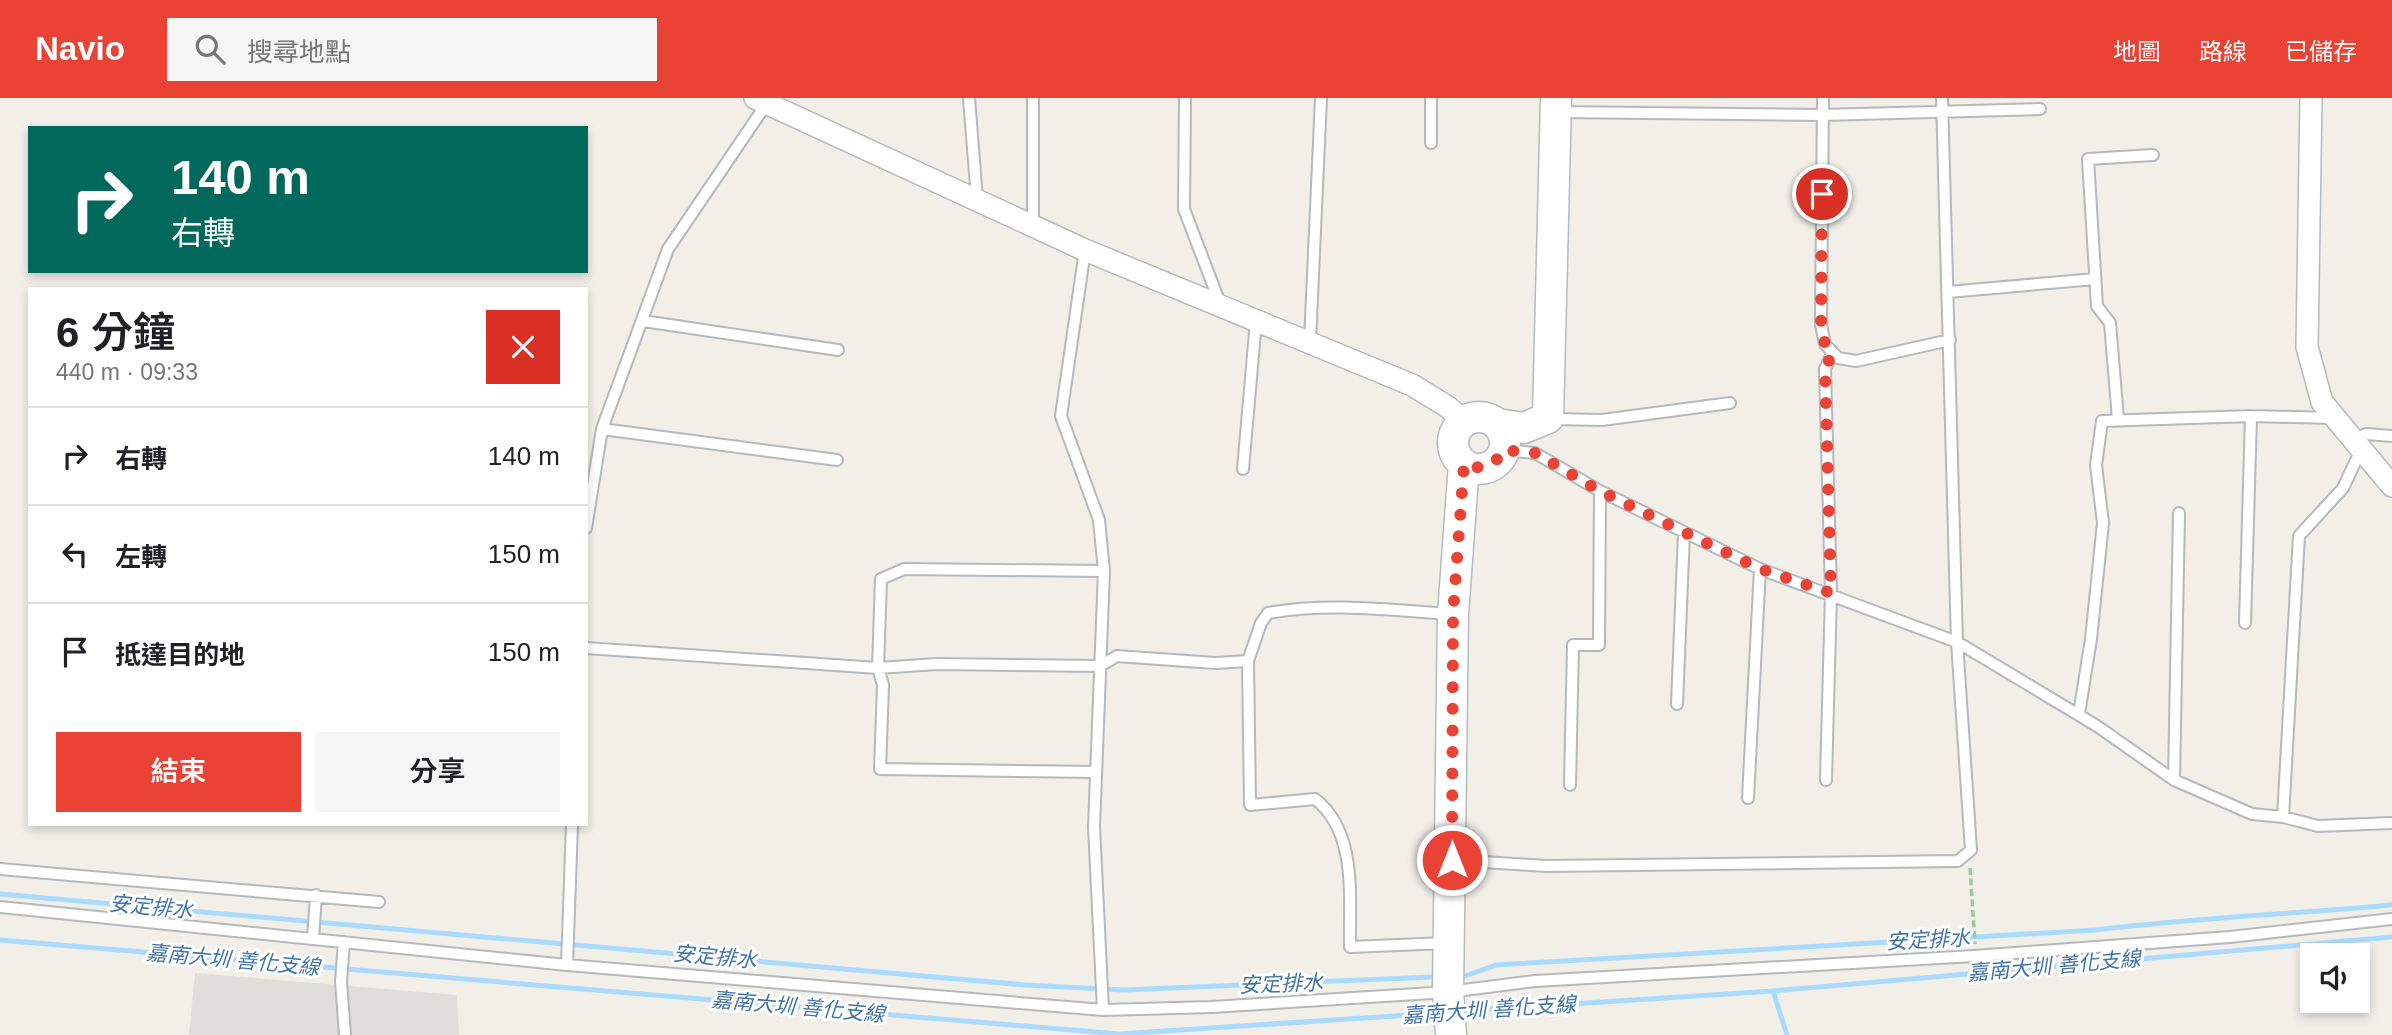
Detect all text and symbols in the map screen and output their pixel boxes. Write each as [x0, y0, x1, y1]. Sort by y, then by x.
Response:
search box [167, 18, 657, 81]
text: Navio [35, 30, 125, 67]
icon: search [191, 30, 229, 68]
text: 搜尋地點 [247, 37, 351, 67]
text: 地圖 [2113, 38, 2161, 65]
text: 路線 [2199, 38, 2247, 65]
text: 已儲存 [2285, 38, 2357, 65]
text: 140 m [171, 150, 310, 204]
icon: right [56, 154, 147, 245]
pin [1792, 164, 1852, 224]
icon: arrive [1803, 175, 1841, 213]
text: 右轉 [171, 215, 235, 251]
text: 6 分鐘 [56, 309, 175, 356]
button: close [486, 310, 560, 384]
text: 440 m · 09:33 [56, 359, 198, 385]
icon: right [56, 437, 94, 475]
text: 140 m [488, 441, 560, 471]
text: 右轉 [115, 444, 167, 474]
icon: left [56, 535, 94, 573]
text: 150 m [488, 539, 560, 569]
text: 左轉 [115, 542, 167, 572]
icon: arrive [56, 633, 94, 671]
text: 150 m [488, 637, 560, 667]
text: 抵達目的地 [115, 640, 245, 670]
button: 結束 [56, 732, 301, 812]
button: 分享 [315, 732, 560, 812]
position arrow [1415, 823, 1489, 897]
water label: 安定排水 [108, 891, 195, 922]
water label: 安定排水 [1885, 926, 1972, 953]
water label: 嘉南大圳 善化支線 [145, 940, 323, 979]
water label: 安定排水 [672, 941, 759, 972]
map controls [2300, 943, 2370, 1013]
button: sound [2300, 943, 2370, 1013]
water label: 嘉南大圳 善化支線 [1966, 946, 2144, 985]
water label: 安定排水 [1239, 971, 1324, 996]
water label: 嘉南大圳 善化支線 [710, 987, 888, 1026]
water label: 嘉南大圳 善化支線 [1401, 992, 1578, 1027]

